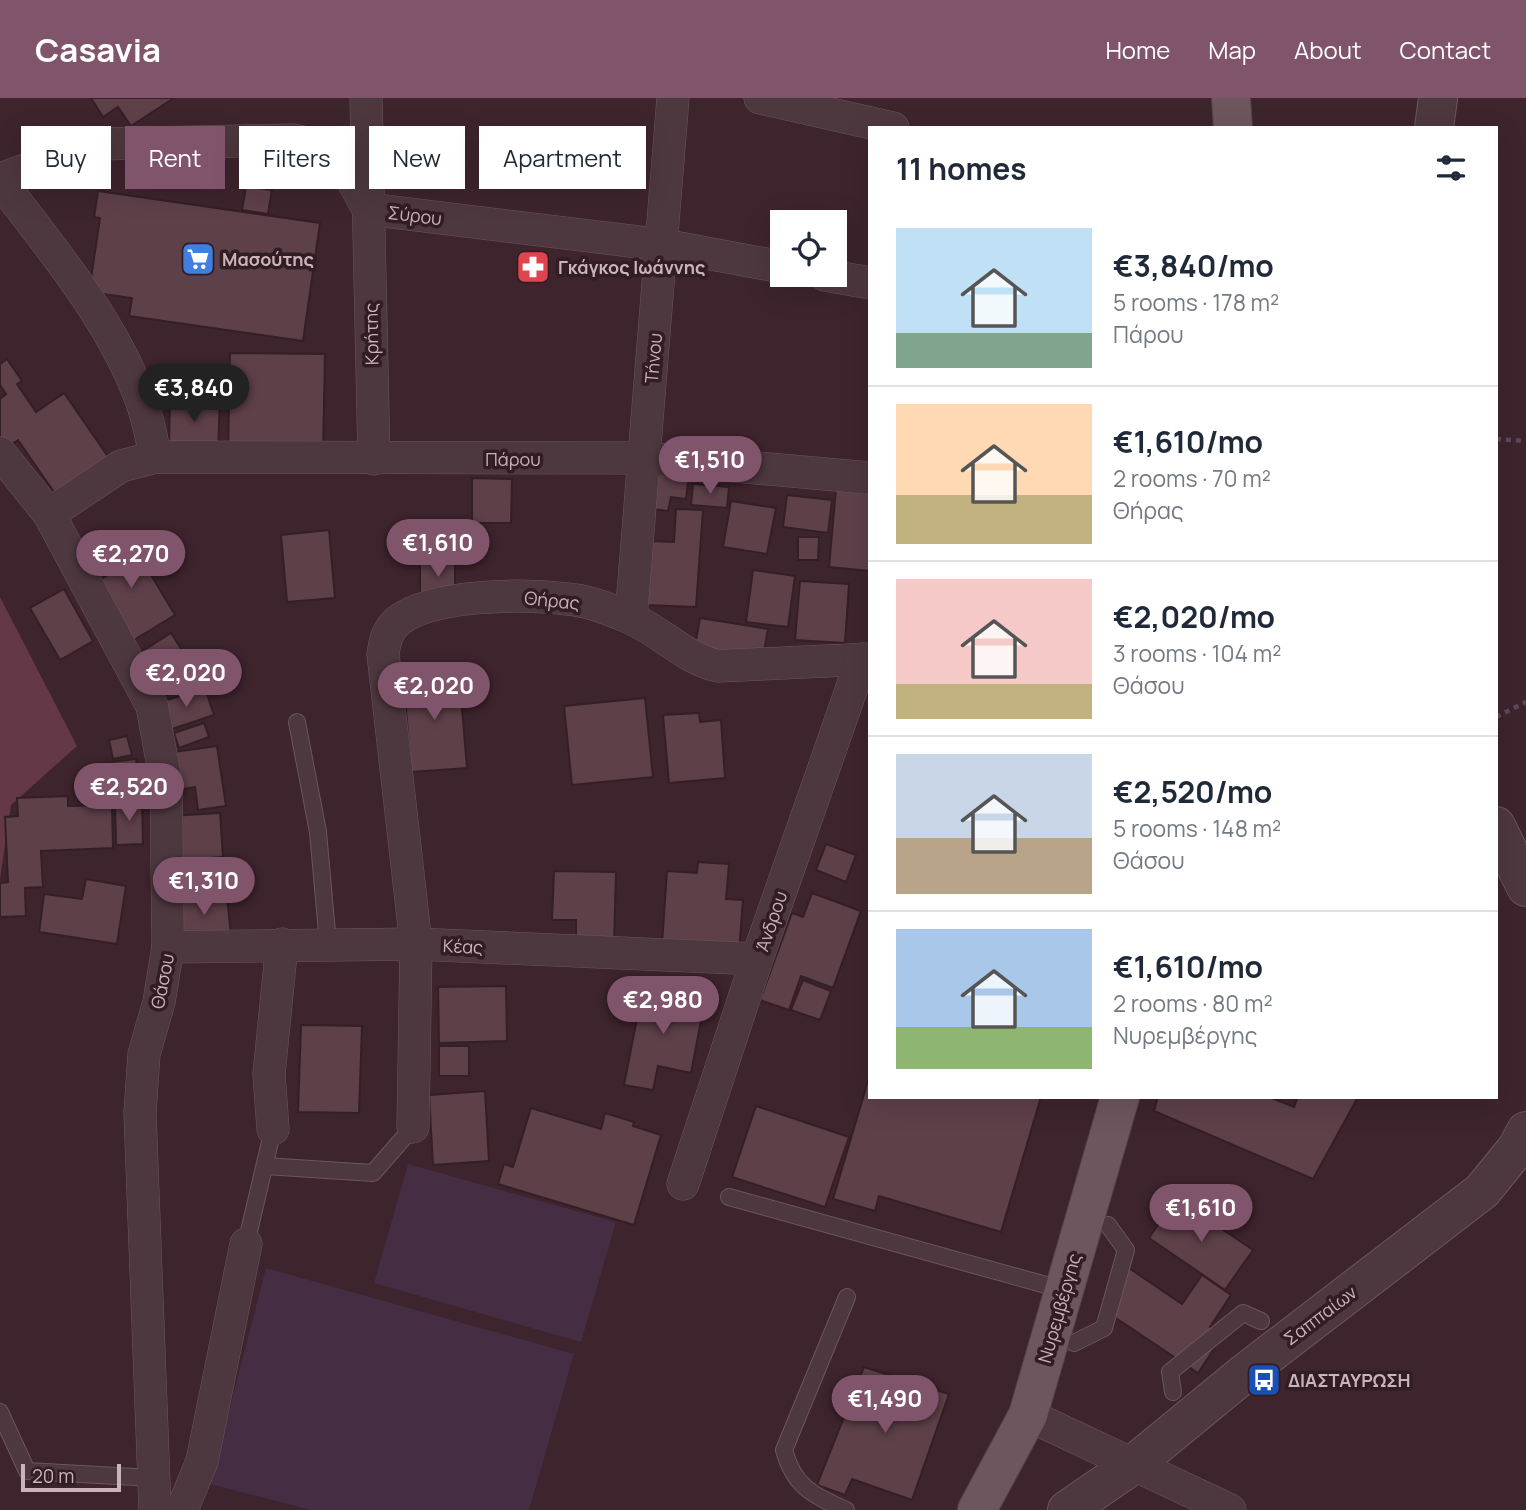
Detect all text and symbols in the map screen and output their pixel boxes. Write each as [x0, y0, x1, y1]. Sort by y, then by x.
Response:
text: Casavia [35, 27, 161, 72]
text: Home [1105, 33, 1170, 66]
text: Map [1208, 33, 1256, 66]
text: About [1294, 33, 1362, 66]
text: Contact [1400, 33, 1491, 66]
chip: Buy [21, 126, 111, 189]
chip: Rent [125, 126, 225, 189]
chip: Filters [239, 126, 355, 189]
chip: New [369, 126, 465, 189]
chip: Apartment [479, 126, 646, 189]
text: 11 homes [896, 148, 1027, 189]
icon: filters [1432, 149, 1470, 187]
street label: Σύρου [387, 200, 443, 230]
map controls [770, 210, 847, 287]
button: locate [770, 210, 847, 287]
supermarket icon: Μασούτης [179, 240, 217, 278]
text: €3,840/mo [1113, 245, 1274, 286]
place label: Μασούτης [222, 247, 314, 271]
pharmacy icon: Γκάγκος Ιωάννης [514, 248, 552, 286]
place label: Γκάγκος Ιωάννης [558, 255, 705, 279]
icon: home [952, 256, 1036, 340]
text: 5 rooms · 178 m² [1113, 286, 1279, 318]
street label: Κρήτης [358, 303, 384, 365]
text: Πάρου [1113, 318, 1184, 350]
street label: Τήνου [639, 332, 667, 384]
pin: €3,840 [137, 364, 251, 424]
text: €3,840 [154, 371, 234, 403]
text: €1,610/mo [1113, 421, 1263, 462]
icon: home [952, 432, 1036, 516]
pin: €1,510 [653, 436, 767, 496]
text: €1,510 [675, 443, 745, 475]
street label: Πάρου [485, 447, 541, 471]
text: 2 rooms · 70 m² [1113, 462, 1271, 494]
text: Θήρας [1113, 494, 1184, 526]
pin: €1,610 [381, 519, 495, 579]
text: €1,610 [403, 526, 474, 558]
pin: €2,270 [74, 531, 188, 590]
text: €2,270 [92, 537, 170, 569]
street label: Θήρας [523, 585, 581, 615]
text: €2,020/mo [1113, 596, 1275, 637]
icon: home [952, 607, 1036, 691]
text: 3 rooms · 104 m² [1113, 637, 1281, 669]
pin: €2,020 [129, 650, 243, 709]
text: €2,020 [146, 656, 226, 688]
pin: €2,020 [377, 662, 491, 722]
text: €2,020 [394, 669, 474, 701]
text: Θάσου [1113, 669, 1185, 701]
pin: €2,520 [72, 764, 186, 823]
text: €2,520 [90, 770, 168, 802]
text: €2,520/mo [1113, 771, 1272, 812]
icon: home [952, 782, 1036, 866]
text: 5 rooms · 148 m² [1113, 812, 1281, 844]
text: Θάσου [1113, 844, 1185, 876]
pin: €1,310 [147, 858, 261, 917]
text: €1,310 [169, 864, 239, 896]
street label: Άνδρου [750, 888, 792, 954]
street label: Κέας [442, 933, 484, 959]
text: €1,610/mo [1113, 946, 1263, 987]
street label: Θάσου [145, 951, 179, 1011]
icon: home [952, 957, 1036, 1041]
pin: €2,980 [606, 976, 720, 1036]
text: €2,980 [623, 983, 703, 1015]
text: 2 rooms · 80 m² [1113, 987, 1273, 1019]
text: Νυρεμβέργης [1113, 1019, 1257, 1051]
pin: €1,610 [1144, 1184, 1258, 1244]
text: €1,610 [1166, 1191, 1237, 1223]
street label: Νυρεμβέργης [1032, 1250, 1086, 1366]
street label: Σαππαίων [1279, 1280, 1361, 1350]
bus stop icon: ΔΙΑΣΤΑΥΡΩΣΗ [1245, 1361, 1283, 1399]
place label: ΔΙΑΣΤΑΥΡΩΣΗ [1288, 1368, 1411, 1392]
pin: €1,490 [828, 1376, 942, 1435]
text: €1,490 [848, 1382, 922, 1414]
scale bar [21, 1461, 121, 1493]
text: 20 m [32, 1463, 74, 1489]

